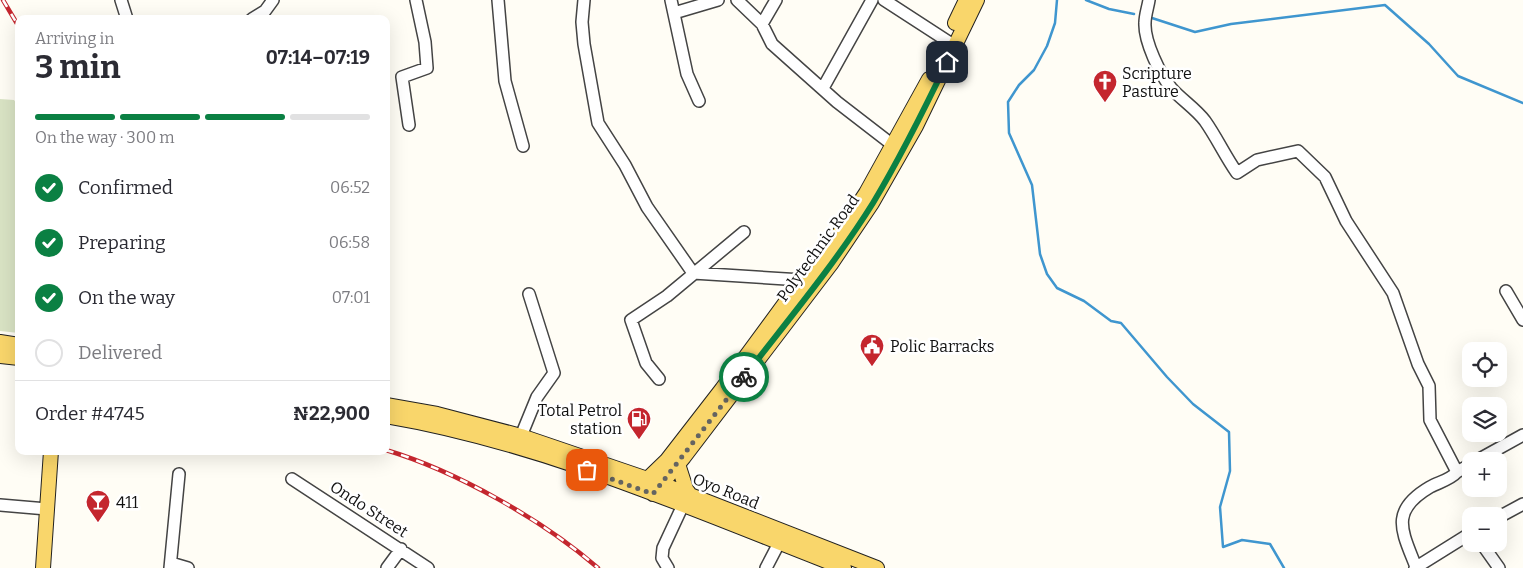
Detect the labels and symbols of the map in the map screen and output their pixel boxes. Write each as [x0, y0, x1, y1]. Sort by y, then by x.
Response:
pin [926, 41, 968, 83]
place label: Scripture Pasture [1122, 64, 1192, 101]
church icon: Scripture Pasture [1092, 69, 1118, 103]
street label: Polytechnic Road [773, 190, 863, 305]
public building icon: Polic Barracks [859, 333, 885, 367]
place label: Polic Barracks [890, 337, 994, 356]
courier [719, 352, 769, 402]
place label: Total Petrol station [538, 401, 622, 438]
fuel station icon: Total Petrol station [626, 406, 652, 440]
pin [566, 449, 608, 491]
street label: Oyo Road [690, 469, 762, 513]
street label: Ondo Street [327, 477, 412, 541]
bar icon: 411 [85, 489, 111, 523]
place label: 411 [116, 493, 139, 512]

